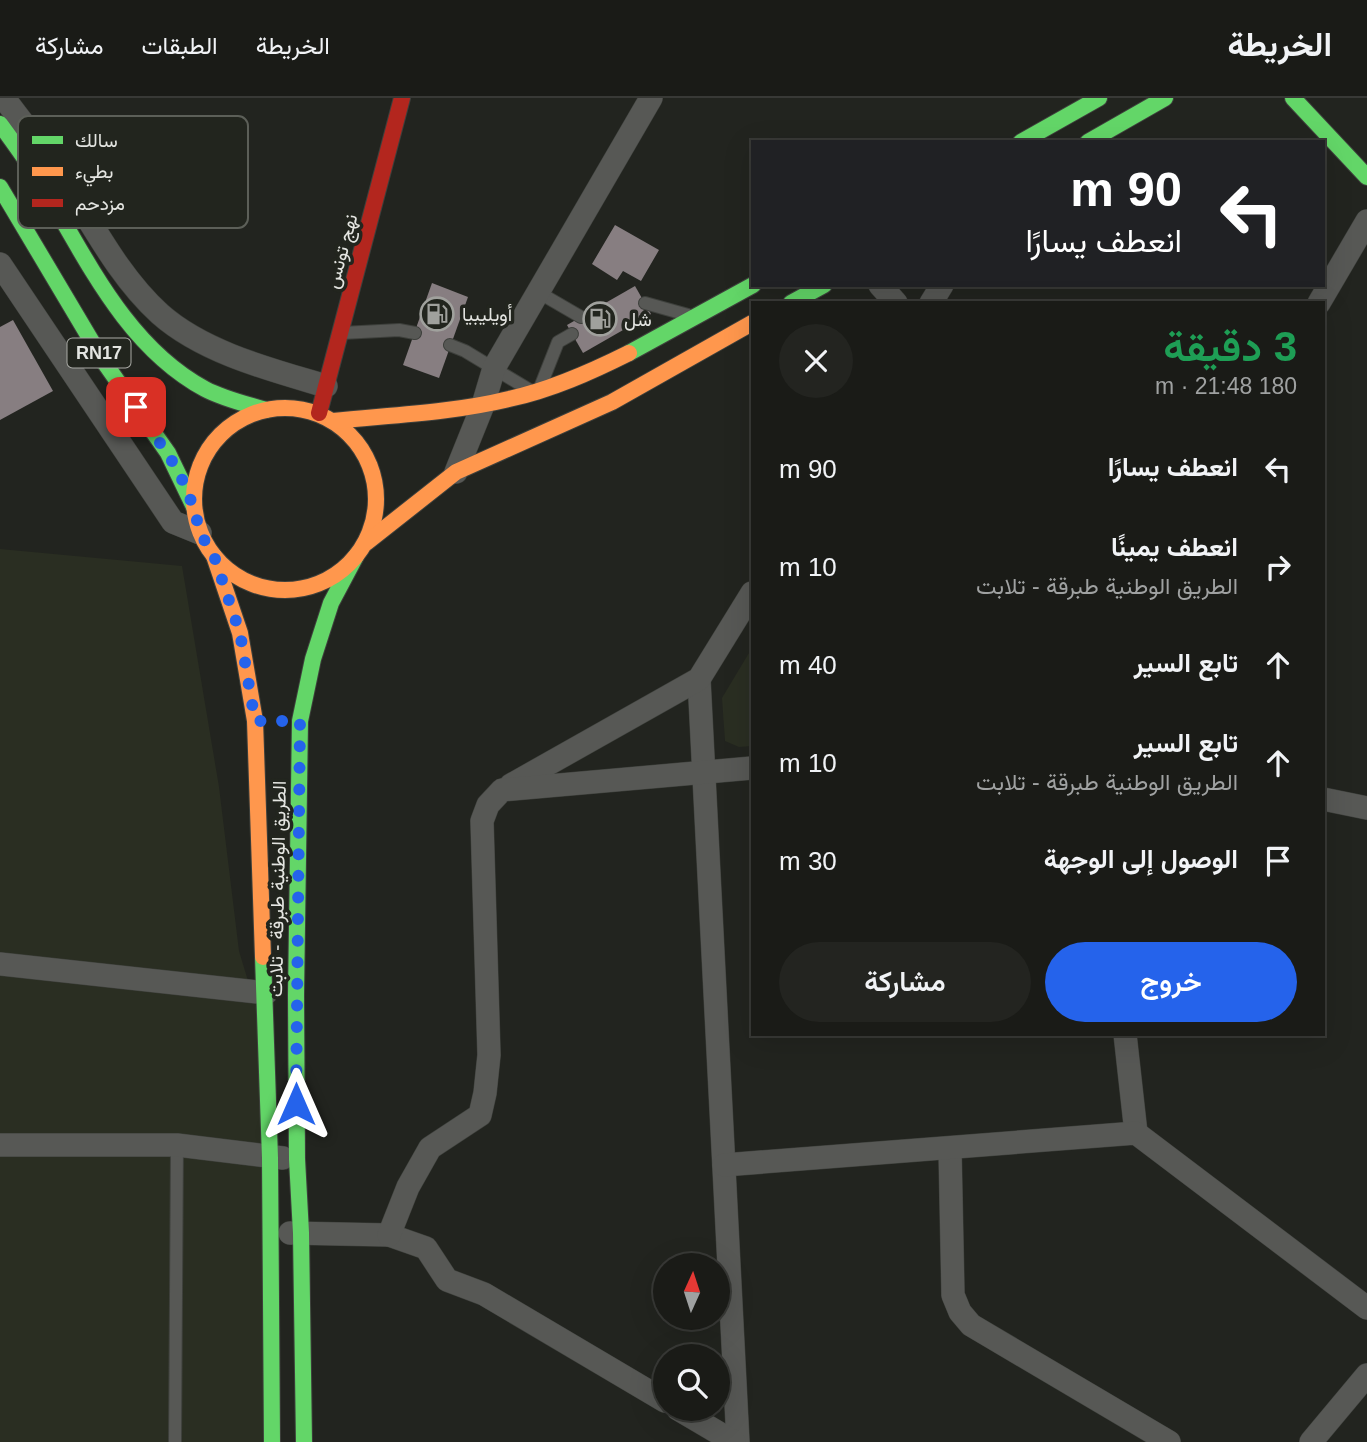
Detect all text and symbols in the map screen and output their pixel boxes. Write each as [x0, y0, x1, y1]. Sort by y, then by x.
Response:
text: الخريطة [1228, 26, 1332, 63]
text: مشاركة [35, 32, 103, 59]
text: الطبقات [141, 32, 218, 59]
text: الخريطة [256, 32, 330, 59]
legend [18, 116, 248, 228]
text: سالك [75, 130, 118, 151]
text: بطيء [75, 161, 113, 187]
text: 90 m [1070, 162, 1182, 216]
icon: left [1206, 168, 1297, 259]
text: مزدحم [75, 193, 125, 216]
street label: نهج تونس [321, 211, 364, 292]
text: انعطف يسارًا [1025, 223, 1182, 259]
fuel station icon: أويليبيا [418, 295, 456, 333]
fuel station icon: شل [581, 300, 619, 338]
place label: أويليبيا [462, 304, 512, 326]
place label: شل [624, 309, 652, 331]
text: 3 دقيقة [1163, 323, 1297, 370]
button: close [779, 324, 853, 398]
road number: RN17 [68, 339, 130, 368]
text: 180 m · 21:48 [1155, 373, 1297, 399]
pin [106, 377, 166, 437]
icon: arrive [117, 388, 155, 426]
icon: left [1259, 450, 1297, 488]
text: انعطف يسارًا [1108, 452, 1238, 482]
text: 90 m [779, 454, 837, 484]
text: انعطف يمينًا [1111, 532, 1238, 562]
icon: right [1259, 548, 1297, 586]
text: 10 m [779, 552, 837, 582]
text: الطريق الوطنية طبرقة - تلابت [976, 573, 1238, 599]
icon: ahead [1259, 646, 1297, 684]
text: تابع السير [1134, 648, 1238, 678]
text: 40 m [779, 650, 837, 680]
text: تابع السير [1134, 728, 1238, 758]
icon: ahead [1259, 744, 1297, 782]
text: 10 m [779, 748, 837, 778]
text: الطريق الوطنية طبرقة - تلابت [976, 769, 1238, 795]
street label: الطريق الوطنية طبرقة - تلابت [265, 781, 291, 997]
icon: arrive [1259, 842, 1297, 880]
text: الوصول إلى الوجهة [1044, 844, 1238, 874]
text: 30 m [779, 846, 837, 876]
button: مشاركة [779, 942, 1031, 1022]
button: خروج [1045, 942, 1297, 1022]
position arrow [259, 1067, 333, 1141]
north arrow [653, 1253, 730, 1330]
map controls [653, 1253, 730, 1421]
button: search [653, 1344, 730, 1421]

